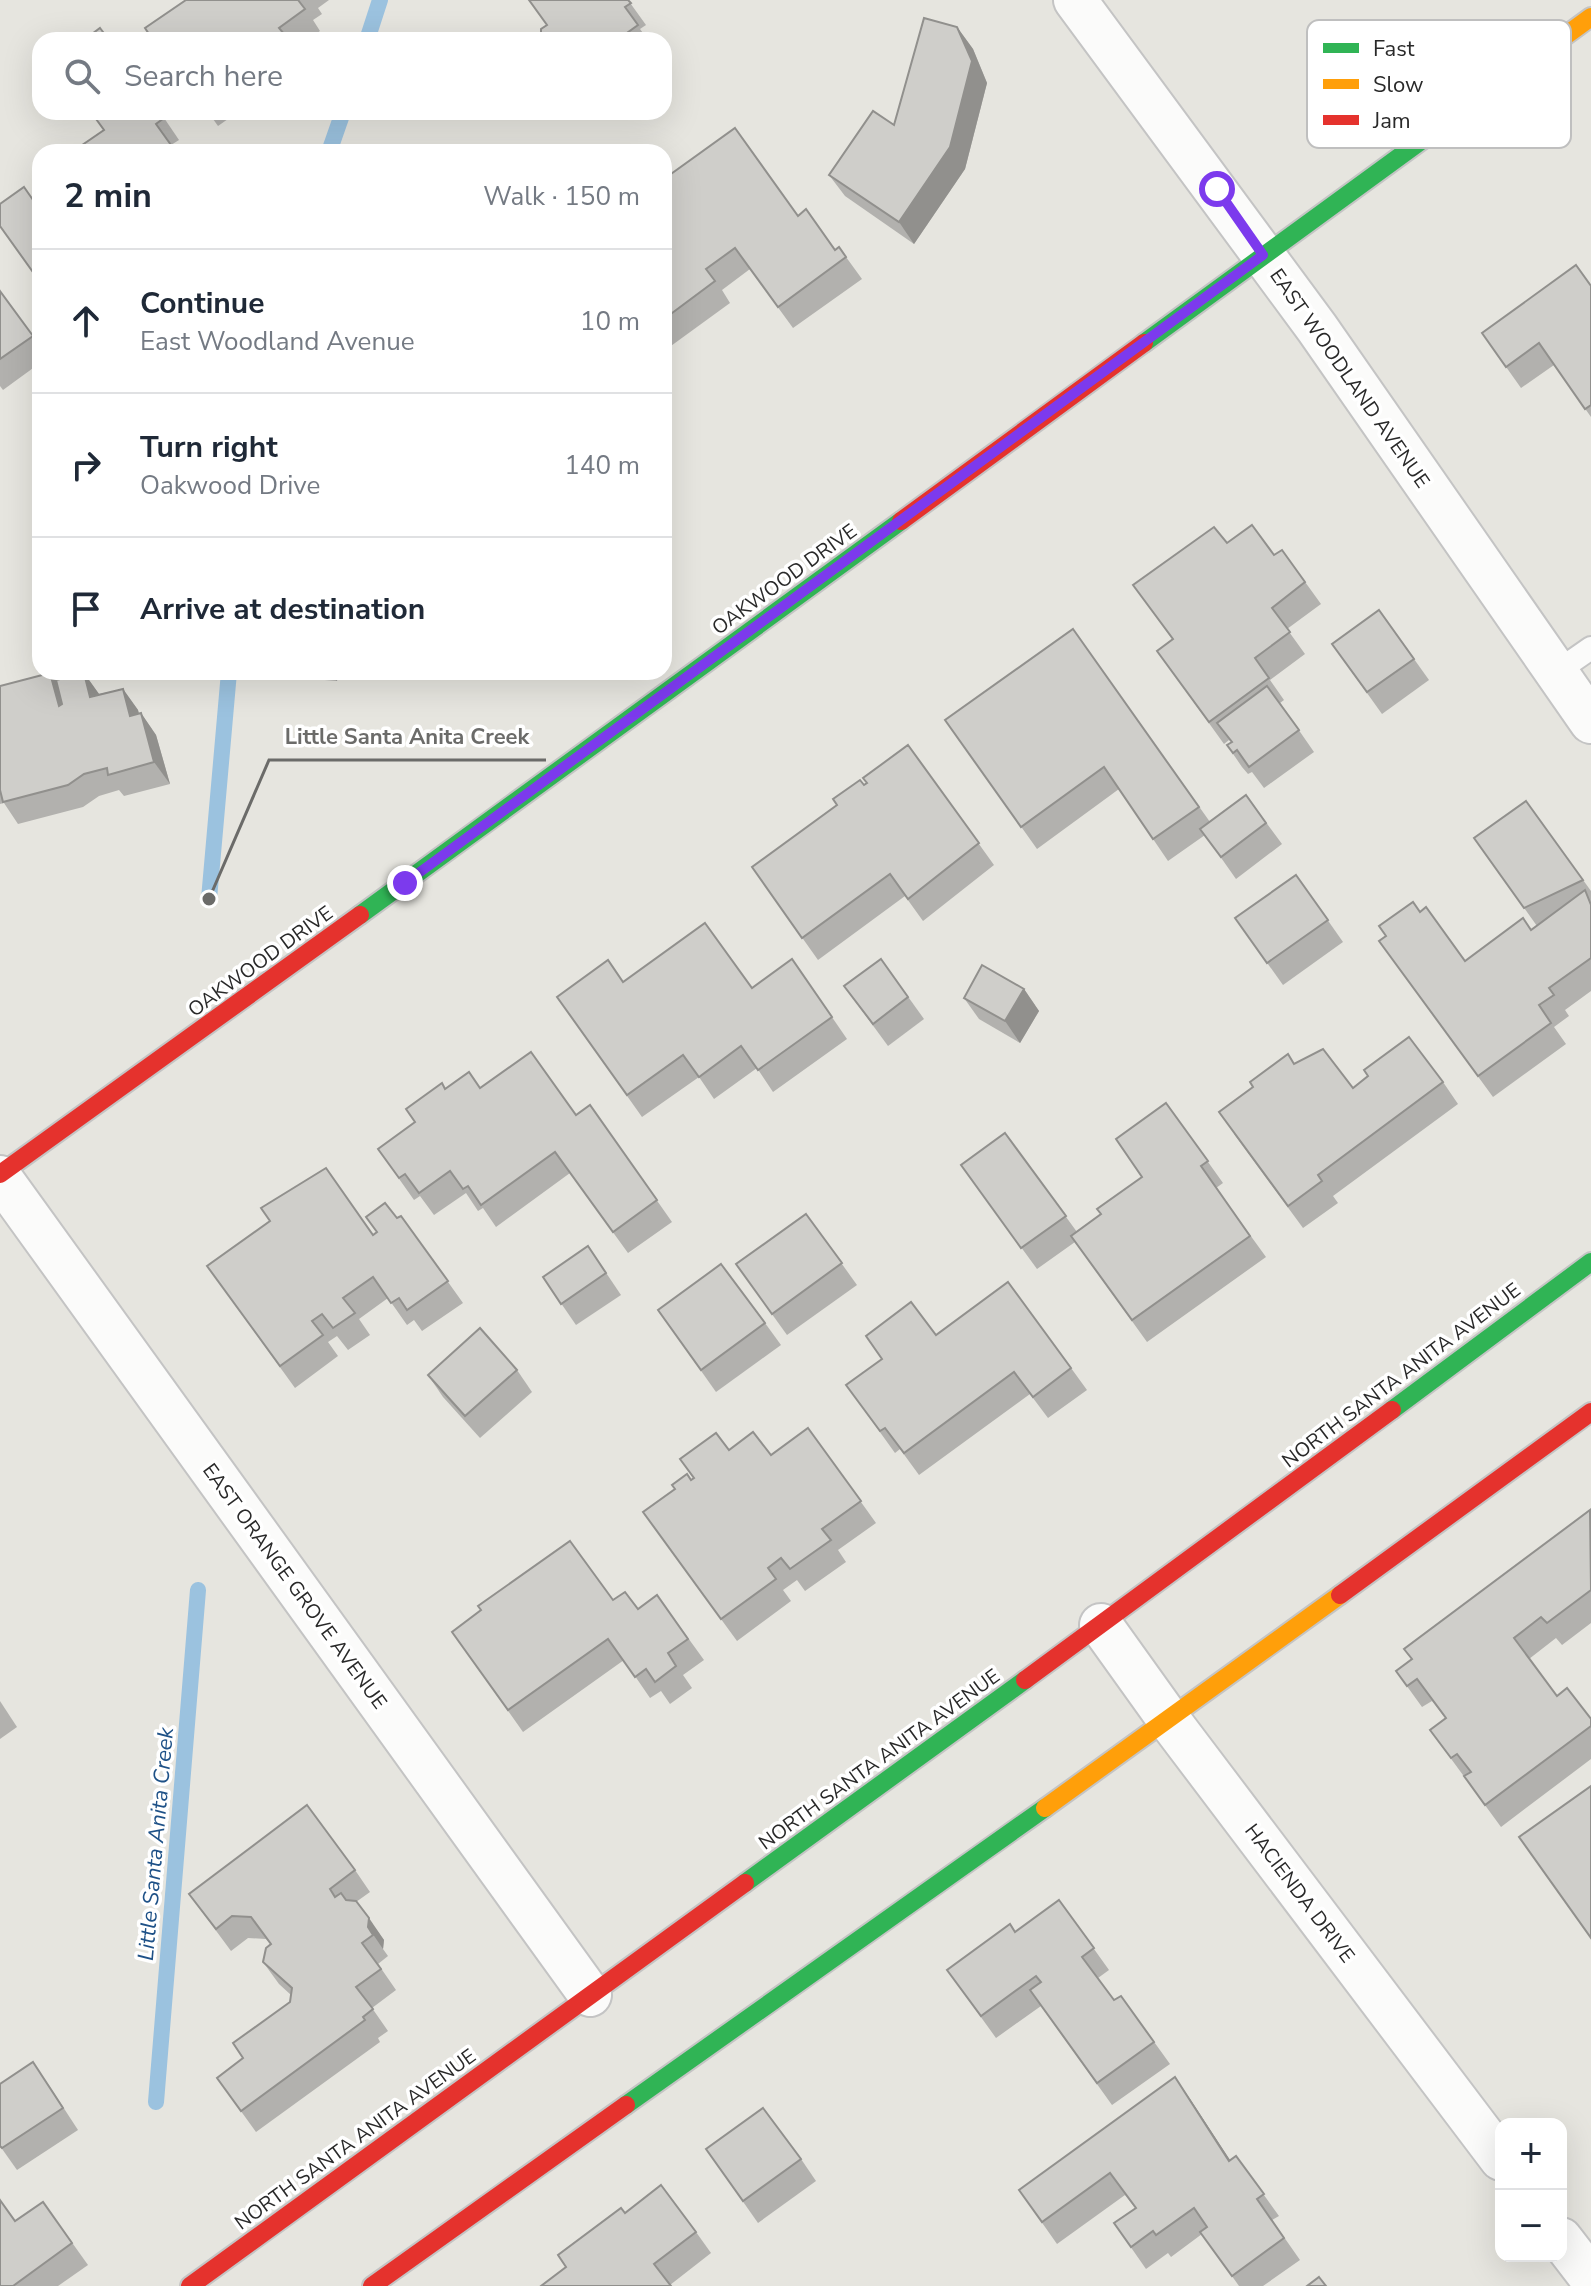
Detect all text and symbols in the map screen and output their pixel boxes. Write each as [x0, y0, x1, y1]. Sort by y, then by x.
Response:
legend [1307, 20, 1571, 148]
search box [32, 32, 672, 120]
text: Fast [1373, 34, 1415, 64]
icon: search [60, 54, 104, 98]
text: Search here [124, 56, 283, 97]
text: Slow [1373, 70, 1424, 100]
text: Jam [1372, 106, 1411, 136]
route start [1199, 171, 1235, 207]
text: 2 min [64, 173, 152, 219]
text: Walk · 150 m [483, 179, 640, 214]
street label: EAST WOODLAND AVENUE [1263, 263, 1436, 493]
text: Continue [140, 283, 265, 324]
icon: ahead [64, 299, 108, 343]
text: 10 m [580, 304, 640, 339]
text: East Woodland Avenue [140, 324, 415, 359]
text: Turn right [140, 427, 278, 468]
icon: right [64, 443, 108, 487]
text: 140 m [564, 448, 640, 483]
text: Oakwood Drive [140, 468, 320, 503]
street label: OAKWOOD DRIVE [706, 518, 862, 641]
icon: arrive [64, 587, 108, 631]
text: Arrive at destination [140, 589, 425, 630]
callout: Little Santa Anita Creek [269, 714, 546, 760]
text: Little Santa Anita Creek [285, 722, 530, 752]
route end [387, 865, 423, 901]
street label: OAKWOOD DRIVE [182, 900, 338, 1023]
street label: NORTH SANTA ANITA AVENUE [1277, 1277, 1526, 1474]
street label: EAST ORANGE GROVE AVENUE [196, 1458, 393, 1715]
street label: NORTH SANTA ANITA AVENUE [753, 1663, 1005, 1856]
water label: Little Santa Anita Creek [131, 1725, 181, 1962]
street label: HACIENDA DRIVE [1238, 1818, 1361, 1968]
street label: NORTH SANTA ANITA AVENUE [229, 2043, 481, 2236]
map controls [1495, 2118, 1567, 2262]
button: + [1495, 2118, 1567, 2190]
button: − [1495, 2190, 1567, 2262]

